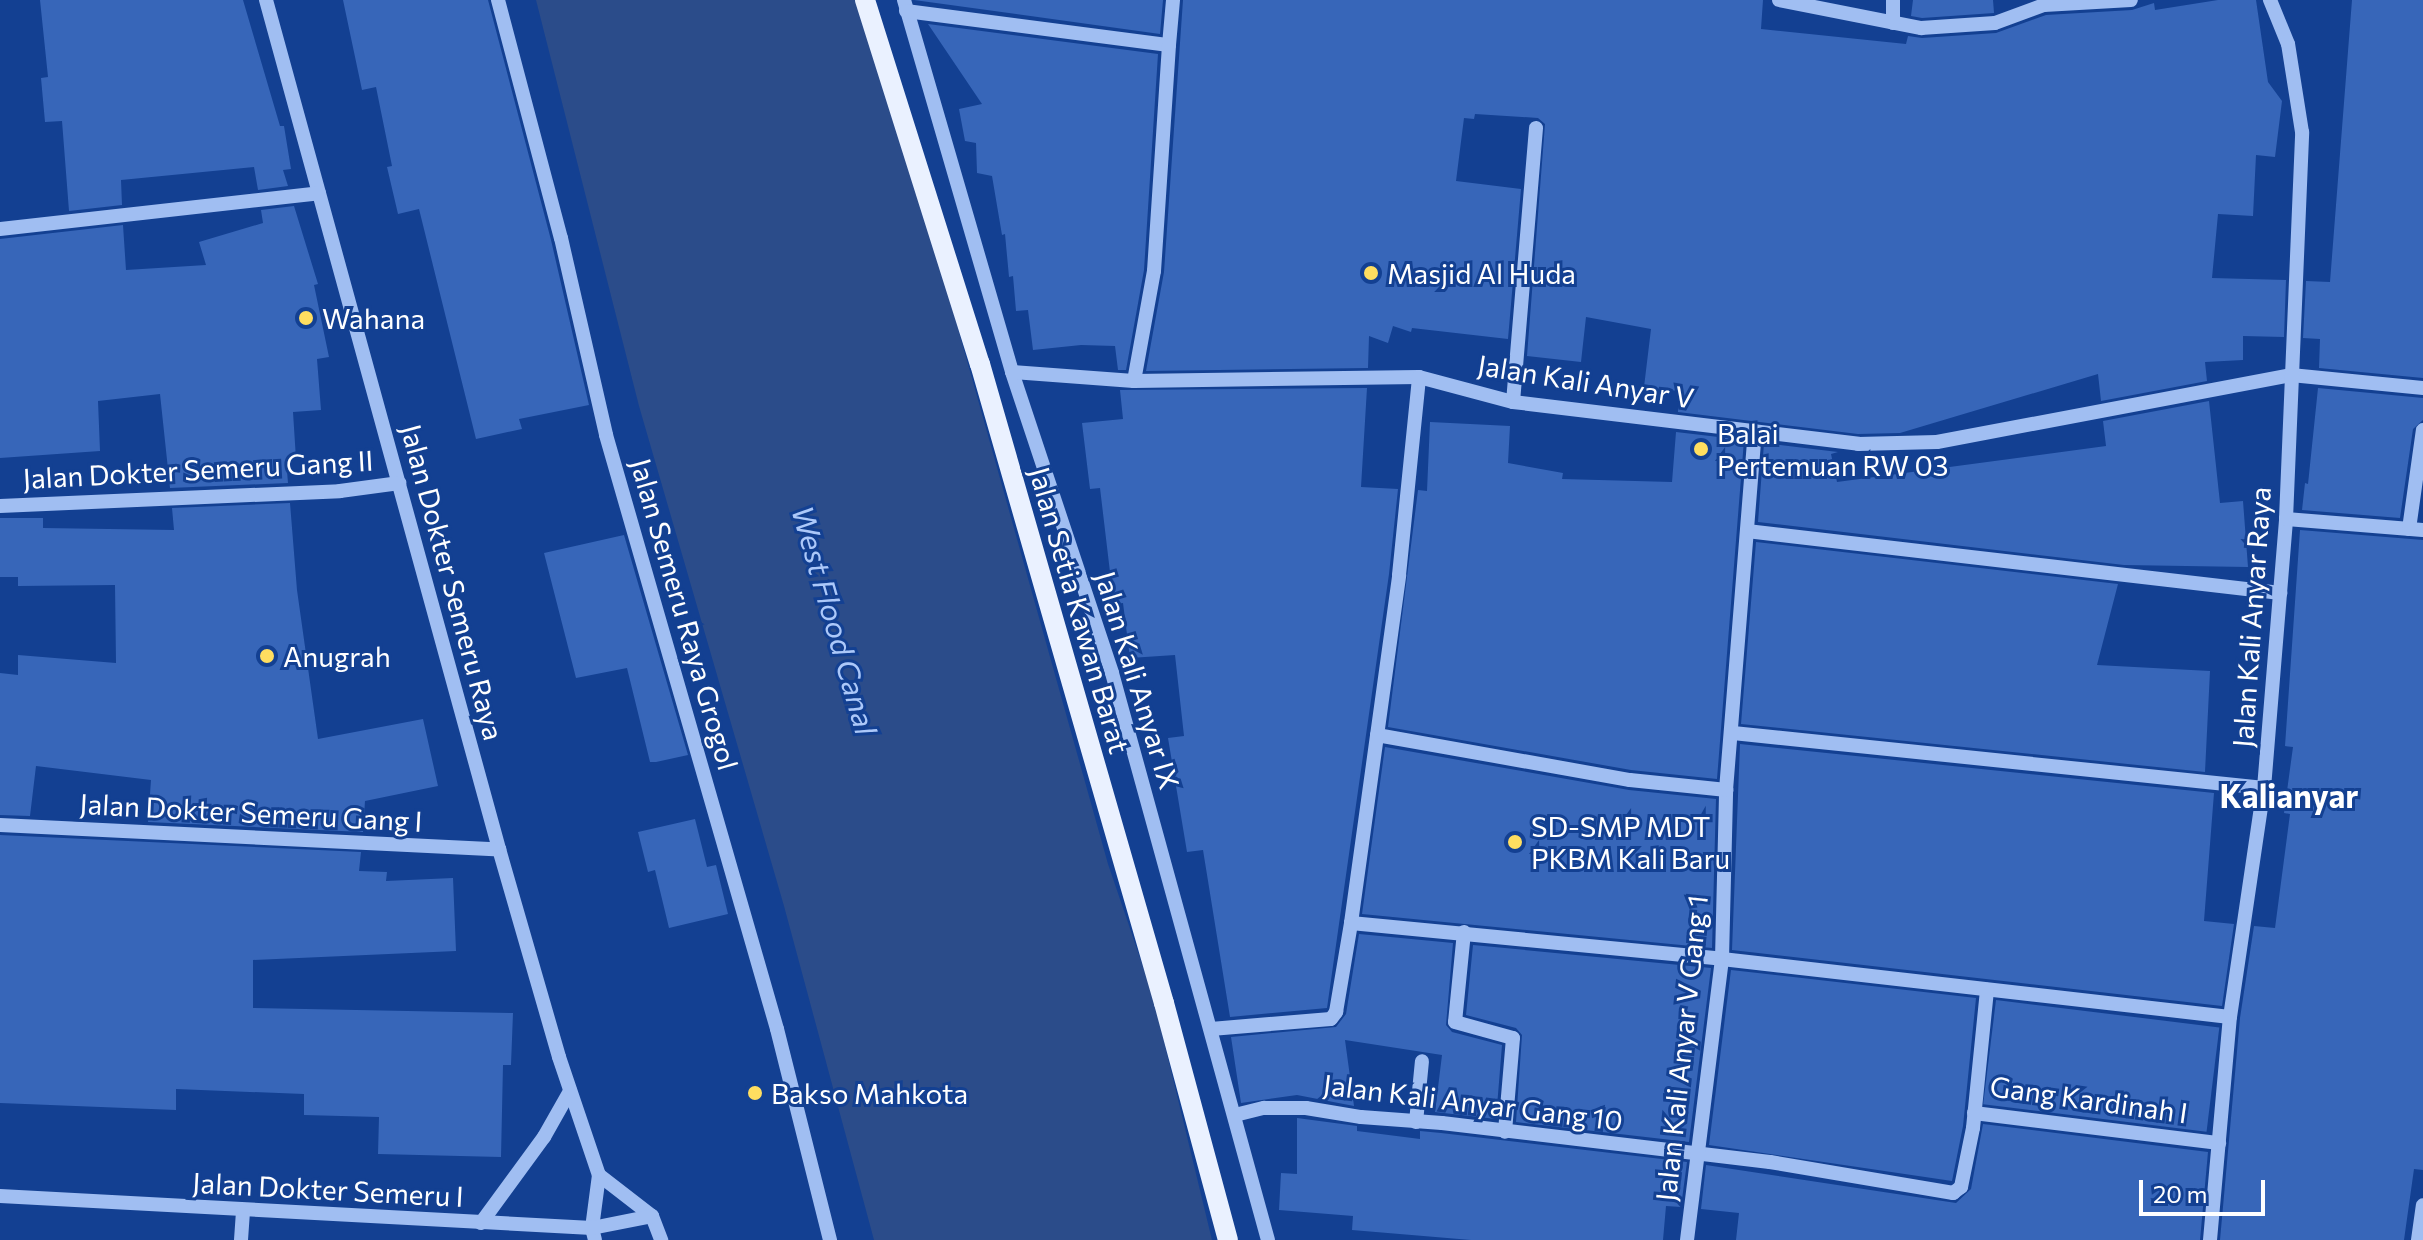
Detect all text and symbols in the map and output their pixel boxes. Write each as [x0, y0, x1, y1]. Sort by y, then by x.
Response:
place label: Masjid Al Huda [1387, 256, 1576, 290]
marker: Masjid Al Huda [1362, 264, 1380, 282]
place label: Wahana [322, 301, 425, 335]
marker: Wahana [297, 309, 315, 327]
street label: Jalan Kali Anyar V [1475, 347, 1697, 415]
place label: Balai Pertemuan RW 03 [1717, 416, 1949, 482]
street label: Jalan Dokter Semeru Raya [395, 420, 511, 744]
marker: Balai Pertemuan RW 03 [1692, 440, 1710, 458]
street label: Jalan Dokter Semeru Gang II [22, 443, 374, 495]
street label: Jalan Semeru Raya Grogol [624, 454, 746, 774]
street label: Jalan Setia Kawan Barat [1023, 463, 1137, 757]
street label: Jalan Kali Anyar Raya [2225, 485, 2277, 749]
water label: West Flood Canal [785, 501, 885, 739]
street label: Jalan Kali Anyar IX [1089, 567, 1187, 793]
place label: Anugrah [283, 639, 391, 673]
marker: Anugrah [258, 647, 276, 665]
district label: Kalianyar [2219, 776, 2359, 814]
street label: Jalan Dokter Semeru Gang I [79, 786, 423, 838]
place label: SD-SMP MDT PKBM Kali Baru [1531, 809, 1730, 875]
marker: SD-SMP MDT PKBM Kali Baru [1506, 833, 1524, 851]
street label: Jalan Kali Anyar V Gang 1 [1648, 893, 1714, 1203]
street label: Jalan Kali Anyar Gang 10 [1321, 1067, 1625, 1137]
street label: Gang Kardinah I [1988, 1069, 2190, 1129]
place label: Bakso Mahkota [771, 1076, 968, 1110]
marker: Bakso Mahkota [746, 1084, 764, 1102]
scale bar [2143, 1164, 2269, 1214]
street label: Jalan Dokter Semeru I [192, 1165, 464, 1213]
text: 20 m [2153, 1179, 2207, 1208]

